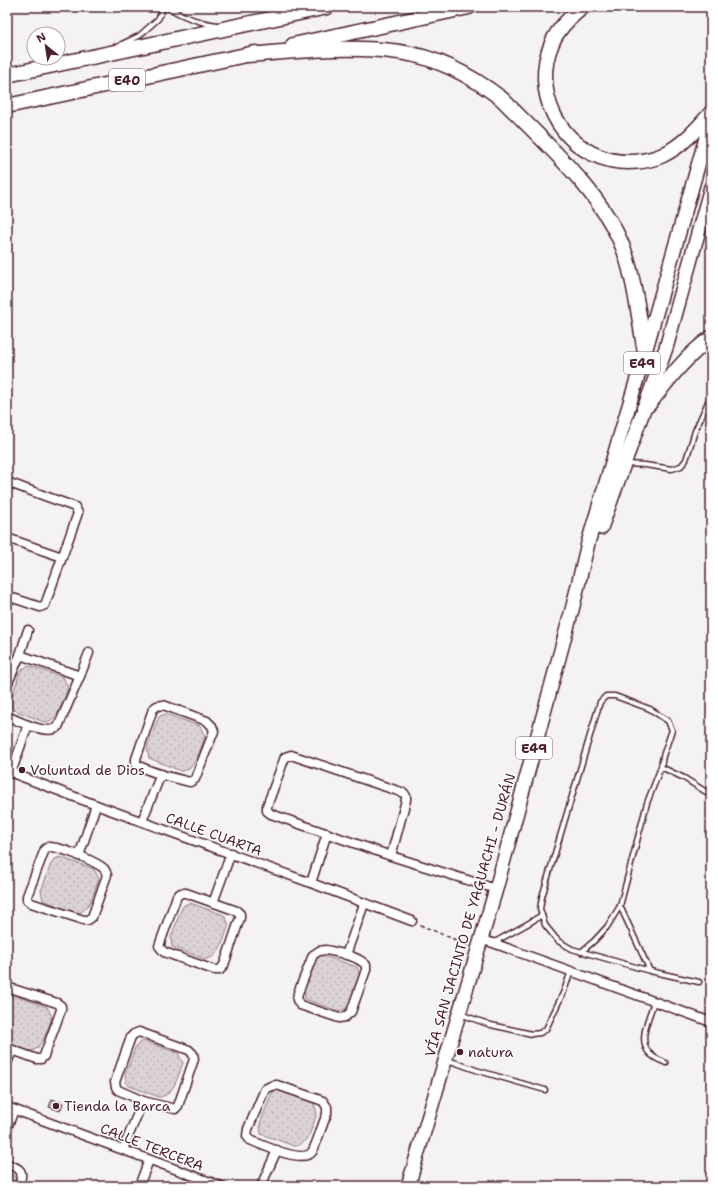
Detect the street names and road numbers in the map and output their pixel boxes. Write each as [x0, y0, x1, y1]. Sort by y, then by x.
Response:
road number: E40 [109, 69, 145, 91]
road number: E49 [624, 352, 660, 374]
road number: E49 [516, 737, 552, 759]
street label: VÍA SAN JACINTO DE YAGUACHI - DURÁN [421, 771, 519, 1059]
street label: CALLE CUARTA [163, 808, 265, 860]
street label: CALLE TERCERA [98, 1119, 206, 1175]

